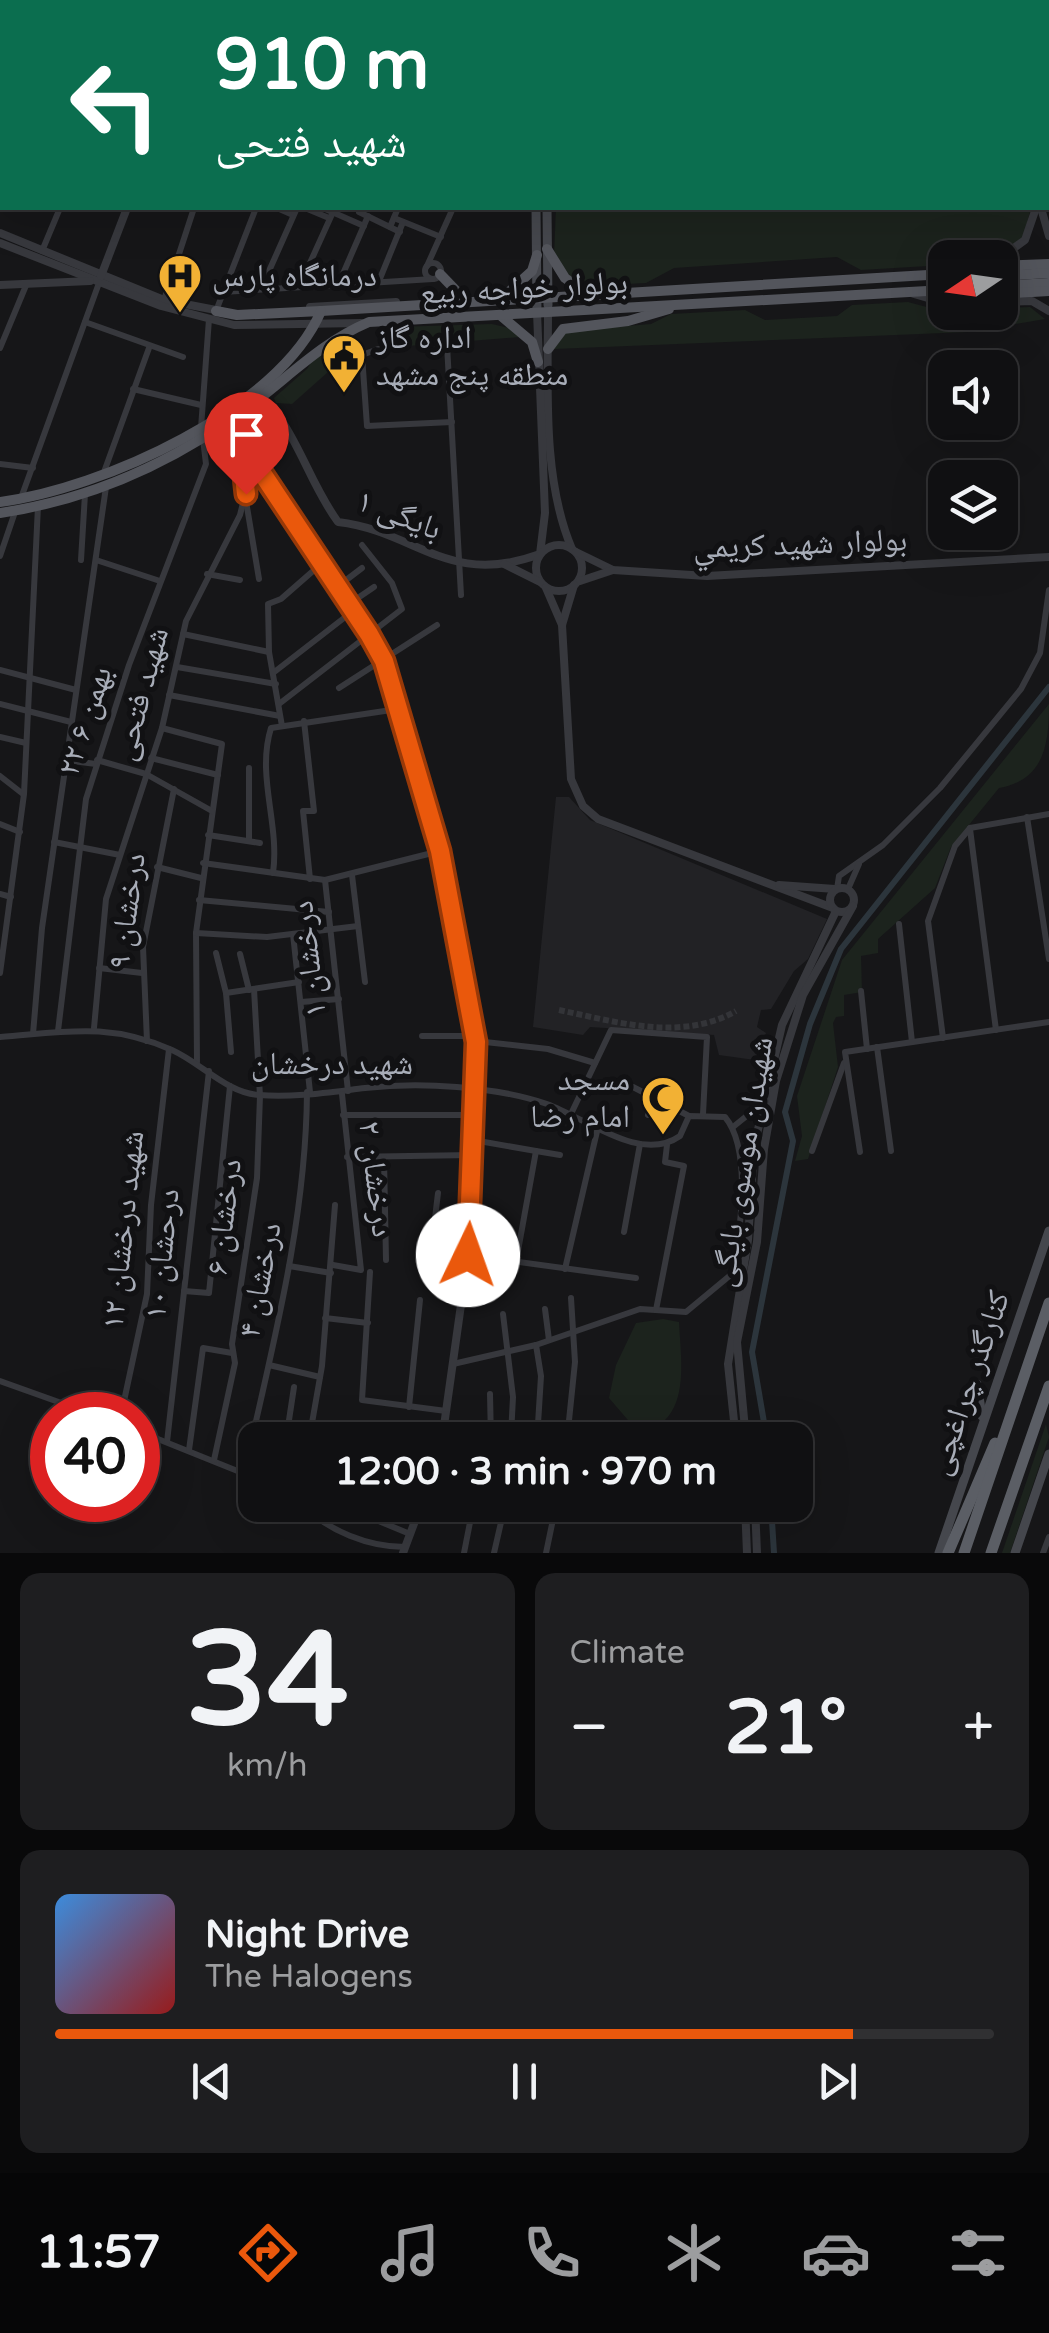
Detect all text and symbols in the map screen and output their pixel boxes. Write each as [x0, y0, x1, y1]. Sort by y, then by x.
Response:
text: 910 m [215, 24, 429, 108]
icon: left [50, 40, 180, 170]
text: شهید فتحی [215, 116, 407, 170]
north arrow [928, 240, 1018, 330]
map controls [928, 240, 1018, 550]
hospital icon: درمانگاه پارس [157, 253, 203, 314]
place label: درمانگاه پارس [212, 257, 377, 295]
street label: بولوار خواجه ربیع [419, 264, 629, 312]
place label: اداره گاز منطقه پنج مشهد [375, 319, 568, 394]
public building icon: اداره گاز منطقه پنج مشهد [321, 333, 367, 394]
button: sound [928, 350, 1018, 440]
pin [204, 392, 289, 495]
icon: arrive [219, 407, 274, 462]
button: layers [928, 460, 1018, 550]
street label: بایگی ۱ [351, 482, 447, 548]
street label: بولوار شهيد كريمي [692, 521, 908, 572]
street label: شهید فتحی [105, 623, 177, 765]
street label: ۲۲ بهمن ۶ [50, 662, 120, 780]
street label: درخشان ۹ [100, 851, 154, 971]
street label: درخشان ۱ [283, 899, 335, 1019]
street label: شهیدان موسوی بایگی [704, 1034, 782, 1290]
street label: شهید درخشان [251, 1045, 413, 1083]
place label: مسجد امام رضا [530, 1061, 630, 1137]
mosque icon: مسجد امام رضا [640, 1075, 686, 1136]
street label: درخشان ۲ [350, 1119, 402, 1239]
street label: شهید درخشان ۱۲ [94, 1129, 152, 1331]
street label: درخشان ۶ [198, 1157, 250, 1277]
street label: درحشان ۱۰ [136, 1187, 188, 1321]
position arrow [416, 1203, 520, 1307]
street label: درخشان ۴ [230, 1219, 290, 1341]
street label: کنارگذر چراغچی [920, 1286, 1018, 1480]
speed limit sign: 40 [30, 1392, 160, 1522]
text: 12:00 · 3 min · 970 m [334, 1449, 717, 1495]
text: 34 [186, 1604, 349, 1760]
text: Climate [570, 1634, 685, 1672]
text: 21° [725, 1683, 847, 1773]
text: − [570, 1695, 609, 1761]
text: + [963, 1695, 994, 1761]
text: km/h [227, 1747, 307, 1785]
text: Night Drive [205, 1912, 409, 1958]
text: The Halogens [205, 1958, 413, 1996]
icon: previous [184, 2054, 239, 2109]
icon: pause [497, 2054, 552, 2109]
icon: next [810, 2054, 865, 2109]
icon: directions [233, 2218, 303, 2288]
icon: music [375, 2218, 445, 2288]
icon: phone [517, 2218, 587, 2288]
icon: climate [659, 2218, 729, 2288]
icon: car [801, 2218, 871, 2288]
icon: filters [943, 2218, 1013, 2288]
text: 11:57 [36, 2226, 161, 2280]

